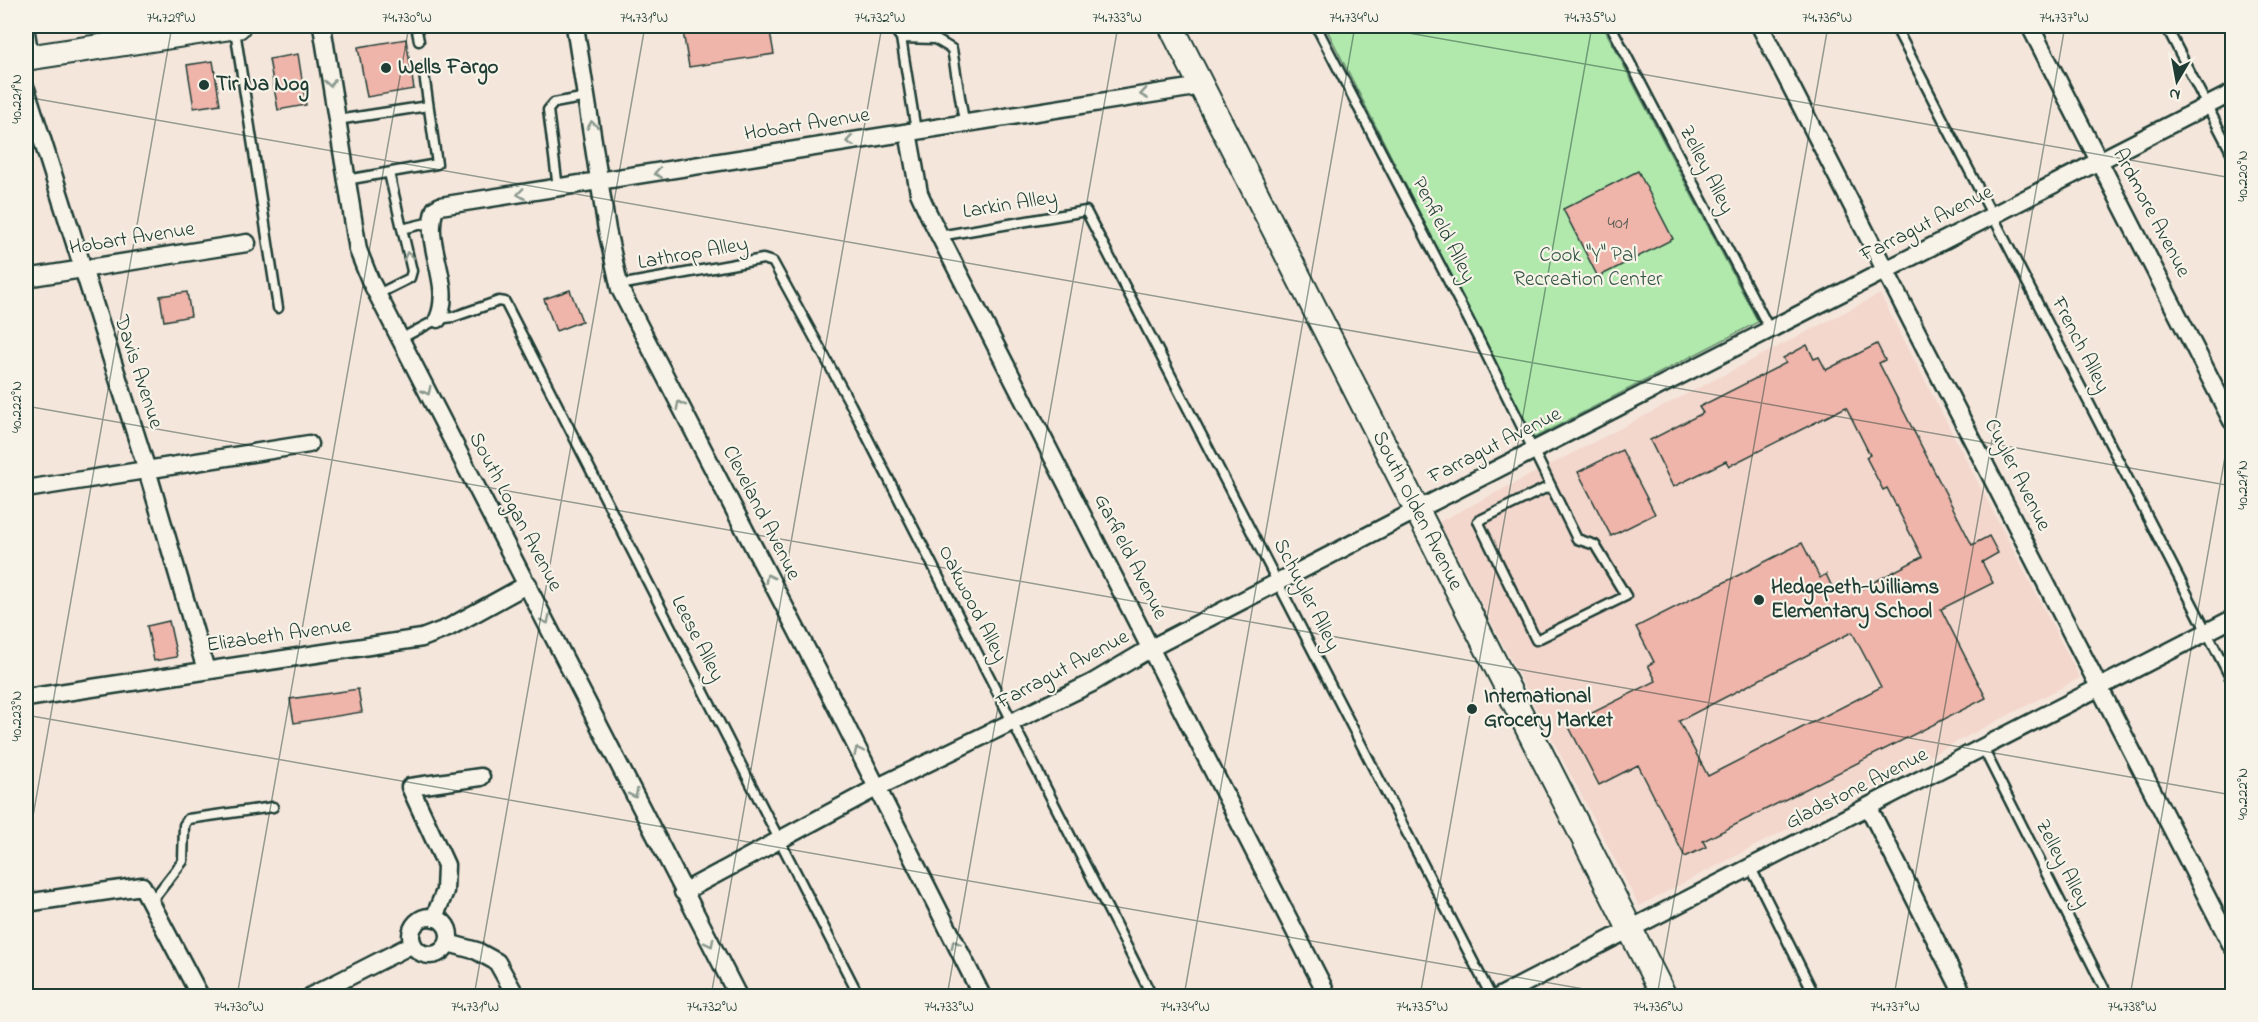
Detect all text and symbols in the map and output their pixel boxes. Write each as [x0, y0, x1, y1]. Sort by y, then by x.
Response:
text: 74.729°W [146, 7, 196, 29]
text: 74.730°W [382, 7, 432, 29]
text: 74.731°W [620, 7, 668, 29]
text: 74.732°W [855, 7, 905, 29]
text: 74.733°W [1092, 7, 1142, 29]
text: 74.734°W [1329, 7, 1379, 29]
text: 74.735°W [1564, 7, 1616, 29]
text: 74.736°W [1802, 7, 1852, 29]
text: 74.737°W [2039, 7, 2089, 29]
north arrow [2147, 51, 2207, 111]
place label: Wells Fargo [398, 53, 499, 85]
marker: Wells Fargo [379, 61, 393, 75]
place label: Tir Na Nog [216, 70, 309, 102]
text: 40.221°N [6, 74, 28, 124]
marker: Tir Na Nog [197, 78, 211, 92]
one-way arrow [323, 79, 335, 88]
text: N [2167, 81, 2182, 107]
one-way arrow [1139, 88, 1148, 100]
street label: Hobart Avenue [742, 100, 872, 150]
one-way arrow [586, 120, 599, 130]
street label: Zelley Alley [1669, 121, 1741, 220]
one-way arrow [845, 135, 855, 147]
street label: Ardmore Avenue [2104, 143, 2198, 283]
text: 40.220°N [2232, 150, 2254, 202]
one-way arrow [653, 166, 663, 179]
street label: Penfield Alley [1402, 172, 1483, 289]
street label: Farragut Avenue [1854, 177, 2000, 273]
street label: Larkin Alley [961, 183, 1060, 229]
one-way arrow [517, 188, 526, 200]
house number: 401 [1608, 211, 1629, 237]
street label: Hobart Avenue [67, 214, 197, 264]
street label: Lathrop Alley [636, 230, 751, 280]
park label: Cook "Y" Pal Recreation Center [1513, 241, 1663, 295]
one-way arrow [403, 252, 416, 262]
street label: French Alley [2041, 291, 2117, 399]
street label: Davis Avenue [105, 311, 171, 433]
text: 40.222°N [6, 381, 28, 433]
one-way arrow [420, 385, 432, 396]
street label: Farragut Avenue [1422, 399, 1568, 495]
one-way arrow [676, 400, 687, 411]
street label: Cuyler Avenue [1974, 414, 2058, 538]
street label: South Olden Avenue [1364, 426, 1470, 597]
street label: South Logan Avenue [459, 427, 570, 598]
street label: Cleveland Avenue [714, 440, 808, 586]
text: 40.221°N [2232, 460, 2254, 510]
street label: Garfield Avenue [1085, 489, 1175, 626]
street label: Schuyler Alley [1263, 534, 1347, 657]
street label: Oakwood Alley [928, 540, 1014, 669]
one-way arrow [764, 573, 776, 584]
place label: Hedgepeth-Williams Elementary School [1771, 573, 1940, 629]
street label: Leese Alley [661, 591, 731, 688]
marker: Hedgepeth-Williams Elementary School [1752, 593, 1766, 607]
street label: Elizabeth Avenue [205, 611, 354, 661]
one-way arrow [539, 613, 551, 624]
street label: Farragut Avenue [991, 622, 1136, 720]
place label: International Grocery Market [1484, 682, 1614, 738]
text: 40.223°N [6, 691, 28, 741]
marker: International Grocery Market [1465, 702, 1479, 716]
street label: Gladstone Avenue [1781, 740, 1934, 838]
one-way arrow [854, 747, 866, 758]
text: 40.222°N [2232, 768, 2254, 820]
one-way arrow [627, 788, 638, 798]
street label: Zelley Alley [2025, 815, 2097, 914]
one-way arrow [703, 937, 714, 948]
one-way arrow [951, 940, 963, 951]
text: 74.730°W [214, 996, 264, 1018]
text: 74.731°W [451, 996, 499, 1018]
text: 74.732°W [687, 996, 737, 1018]
text: 74.733°W [924, 996, 974, 1018]
text: 74.734°W [1160, 996, 1210, 1018]
text: 74.735°W [1396, 996, 1448, 1018]
text: 74.736°W [1633, 996, 1683, 1018]
text: 74.737°W [1870, 996, 1920, 1018]
text: 74.738°W [2107, 996, 2157, 1018]

